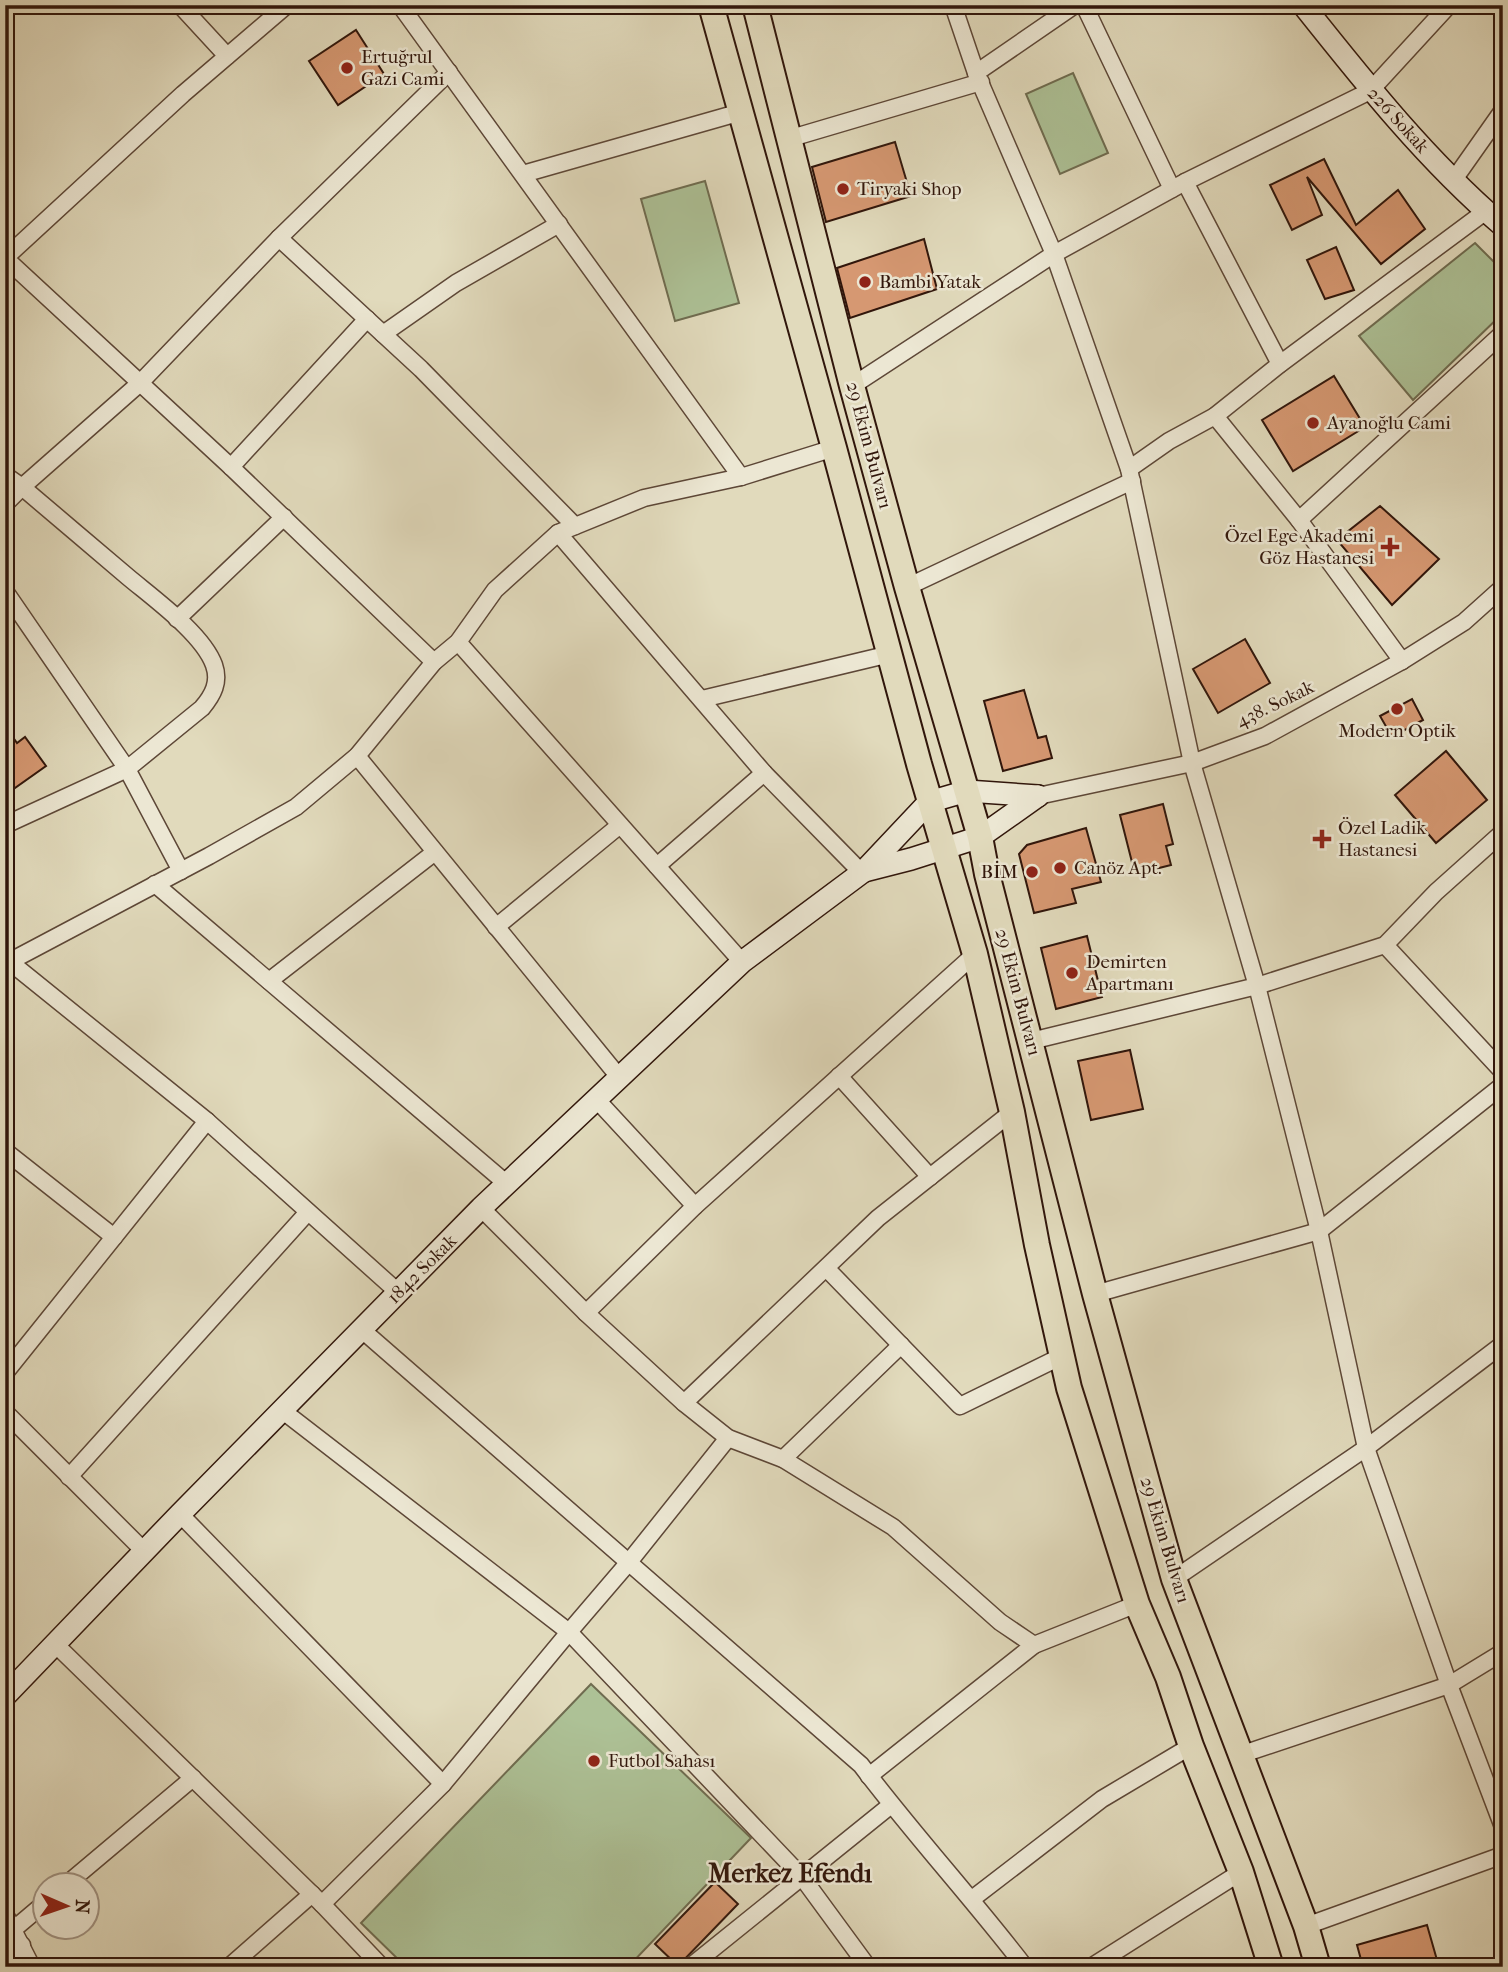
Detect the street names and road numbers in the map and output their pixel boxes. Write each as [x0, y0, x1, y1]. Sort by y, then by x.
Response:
street label: 226 Sokak [1363, 82, 1434, 158]
street label: 29 Ekim Bulvarı [841, 379, 897, 511]
street label: 438. Sokak [1232, 676, 1318, 732]
street label: 29 Ekim Bulvarı [990, 926, 1046, 1058]
street label: 1842 Sokak [383, 1230, 461, 1308]
street label: 29 Ekim Bulvarı [1135, 1474, 1195, 1606]

